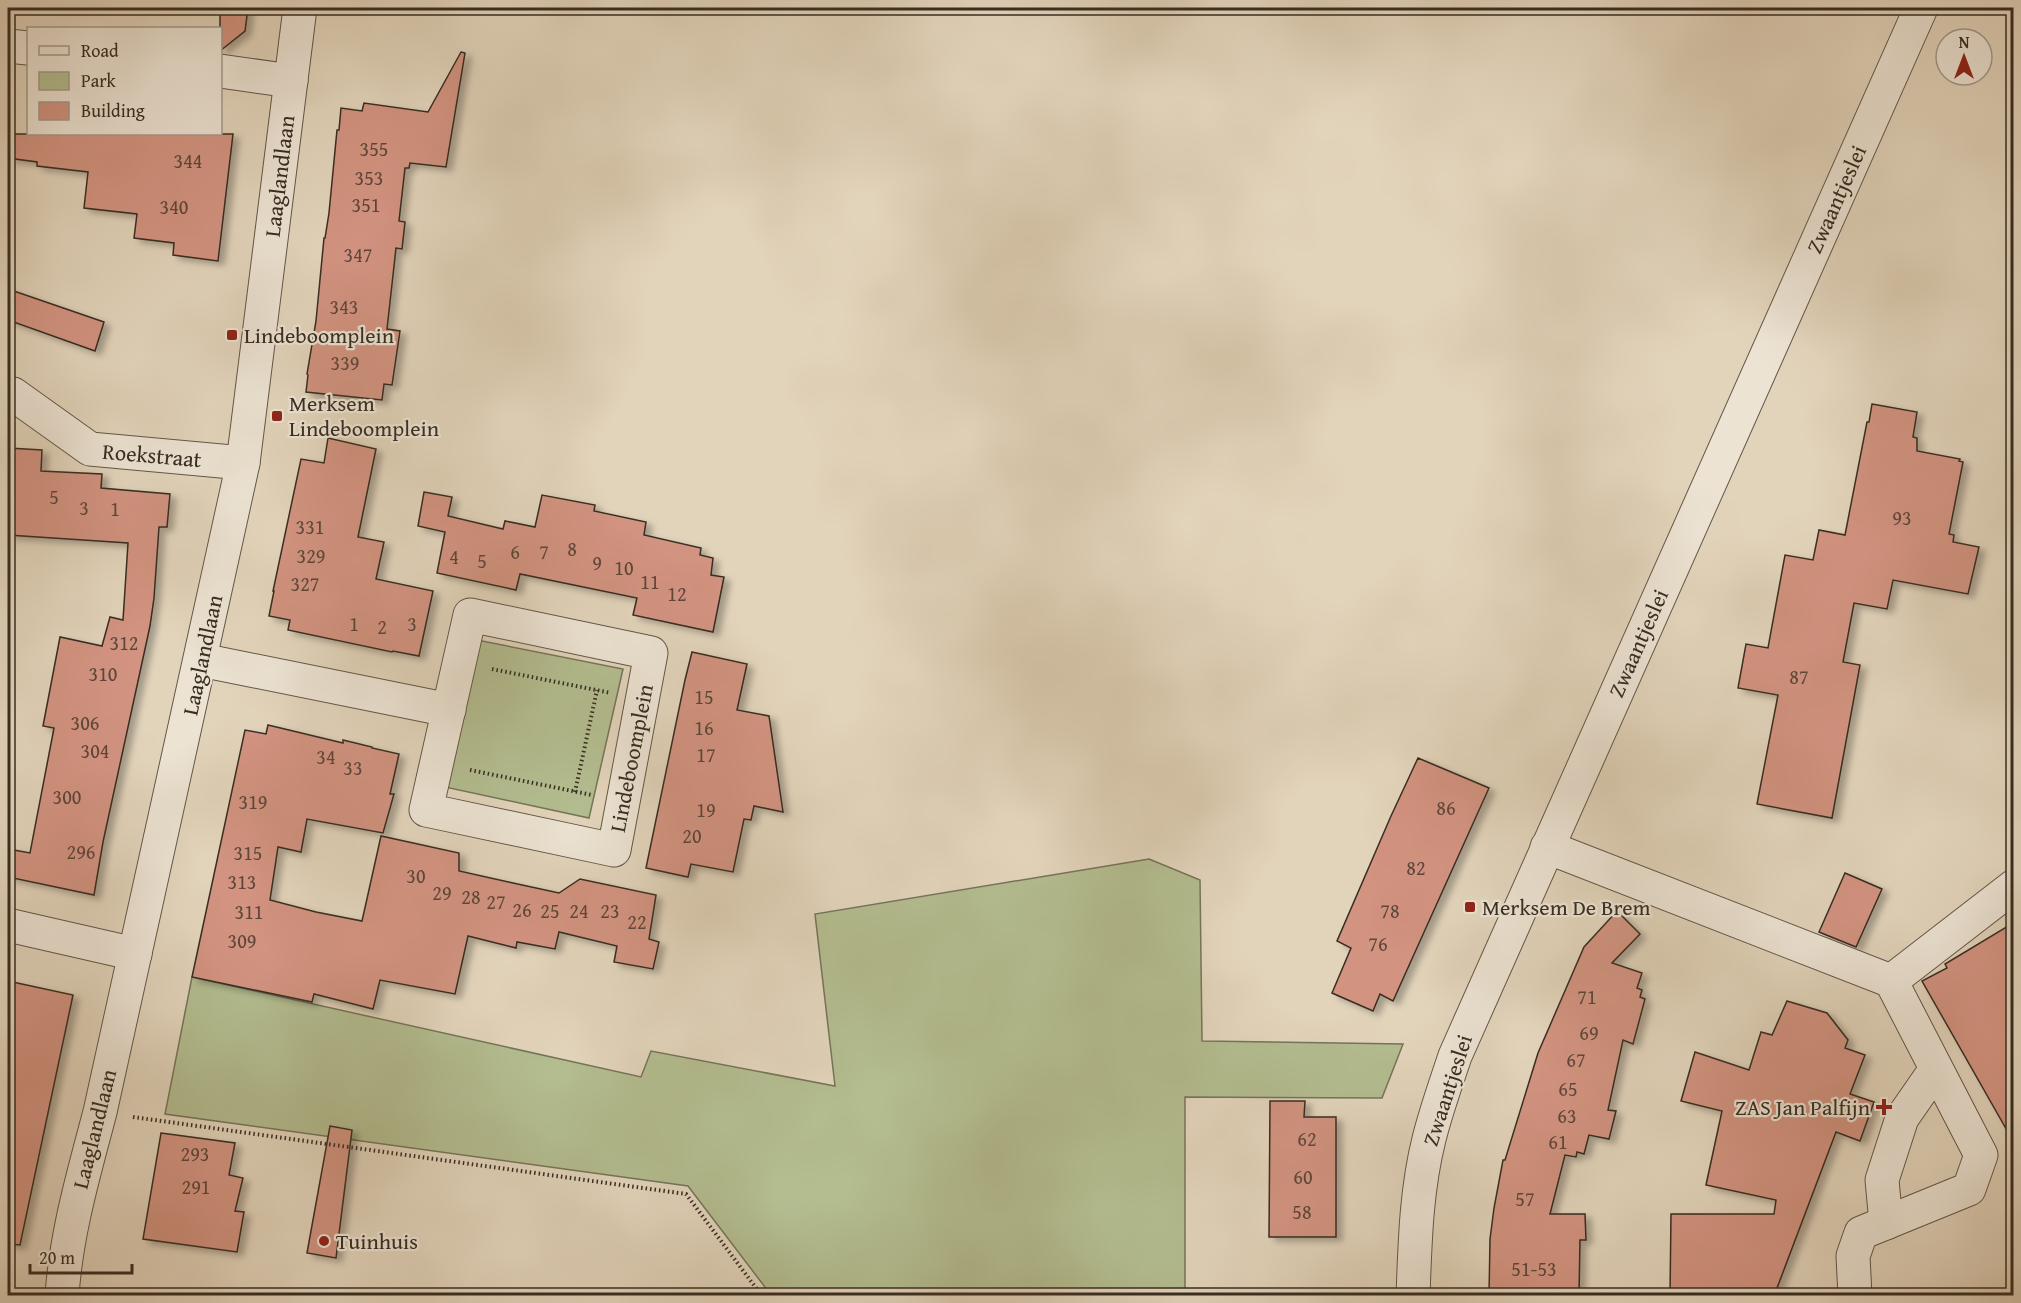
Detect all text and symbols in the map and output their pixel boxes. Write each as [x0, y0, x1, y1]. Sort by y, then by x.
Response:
legend [27, 27, 222, 135]
north arrow [1934, 27, 1994, 87]
text: N [1959, 30, 1970, 54]
text: Road [81, 37, 119, 64]
text: Park [81, 67, 117, 94]
text: Building [81, 97, 145, 124]
street label: Laaglandlaan [256, 113, 302, 239]
house number: 355 [360, 134, 388, 163]
street label: Zwaantjeslei [1798, 140, 1874, 258]
house number: 344 [174, 146, 202, 175]
house number: 353 [355, 163, 383, 192]
house number: 351 [352, 190, 380, 219]
house number: 340 [160, 192, 188, 221]
house number: 347 [344, 240, 372, 269]
house number: 343 [330, 292, 358, 321]
place label: Lindeboomplein [244, 319, 395, 351]
marker: Lindeboomplein [225, 328, 239, 342]
house number: 339 [331, 348, 359, 377]
place label: Merksem Lindeboomplein [289, 387, 440, 444]
marker: Merksem Lindeboomplein [270, 409, 284, 423]
street label: Roekstraat [101, 435, 203, 475]
house number: 5 [49, 482, 59, 511]
house number: 3 [79, 493, 89, 522]
house number: 1 [110, 494, 120, 523]
house number: 93 [1892, 503, 1912, 532]
house number: 331 [296, 512, 324, 541]
house number: 8 [567, 534, 577, 563]
house number: 6 [510, 537, 520, 566]
house number: 7 [539, 537, 549, 566]
house number: 329 [297, 541, 325, 570]
house number: 4 [449, 542, 459, 571]
house number: 5 [477, 546, 487, 575]
house number: 9 [592, 548, 602, 577]
house number: 10 [614, 553, 634, 582]
house number: 11 [640, 567, 660, 596]
house number: 327 [291, 569, 319, 598]
house number: 12 [667, 579, 687, 608]
street label: Zwaantjeslei [1600, 584, 1676, 702]
street label: Laaglandlaan [174, 591, 231, 718]
house number: 1 [349, 609, 359, 638]
house number: 3 [407, 609, 417, 638]
house number: 2 [377, 612, 387, 641]
house number: 312 [110, 628, 138, 657]
house number: 310 [89, 659, 117, 688]
house number: 87 [1789, 662, 1809, 691]
street label: Lindeboomplein [601, 681, 661, 835]
house number: 15 [694, 682, 714, 711]
house number: 306 [71, 708, 99, 737]
house number: 16 [694, 713, 714, 742]
house number: 304 [81, 736, 109, 765]
house number: 17 [696, 740, 716, 769]
house number: 34 [316, 742, 336, 771]
house number: 33 [343, 753, 363, 782]
house number: 300 [53, 782, 81, 811]
house number: 319 [239, 787, 267, 816]
house number: 86 [1436, 793, 1456, 822]
house number: 19 [696, 795, 716, 824]
house number: 20 [682, 821, 702, 850]
house number: 296 [67, 837, 95, 866]
house number: 315 [234, 838, 262, 867]
house number: 82 [1406, 853, 1426, 882]
house number: 30 [406, 861, 426, 890]
house number: 313 [228, 867, 256, 896]
house number: 29 [432, 878, 452, 907]
house number: 28 [461, 882, 481, 911]
house number: 27 [486, 887, 506, 916]
place label: Merksem De Brem [1482, 891, 1651, 923]
house number: 26 [512, 895, 532, 924]
house number: 25 [540, 896, 560, 925]
house number: 24 [569, 896, 589, 925]
house number: 23 [600, 896, 620, 925]
house number: 78 [1380, 896, 1400, 925]
house number: 311 [235, 897, 263, 926]
marker: Merksem De Brem [1463, 900, 1477, 914]
house number: 22 [627, 907, 647, 936]
house number: 309 [228, 926, 256, 955]
house number: 76 [1368, 929, 1388, 958]
house number: 71 [1577, 982, 1597, 1011]
house number: 69 [1579, 1018, 1599, 1047]
street label: Zwaantjeslei [1414, 1030, 1480, 1150]
house number: 67 [1566, 1045, 1586, 1074]
street label: Laaglandlaan [64, 1065, 124, 1192]
house number: 65 [1558, 1074, 1578, 1103]
place label: ZAS Jan Palfijn [1735, 1091, 1871, 1123]
marker: ZAS Jan Palfijn [1875, 1098, 1893, 1116]
house number: 63 [1557, 1101, 1577, 1130]
house number: 62 [1297, 1124, 1317, 1153]
house number: 61 [1548, 1127, 1568, 1156]
house number: 293 [181, 1139, 209, 1168]
house number: 60 [1293, 1162, 1313, 1191]
house number: 291 [182, 1172, 210, 1201]
house number: 57 [1515, 1184, 1535, 1213]
house number: 58 [1292, 1197, 1312, 1226]
place label: Tuinhuis [336, 1225, 418, 1257]
marker: Tuinhuis [317, 1234, 331, 1248]
scale bar [30, 1237, 132, 1275]
text: 20 m [39, 1244, 75, 1271]
house number: 51-53 [1511, 1254, 1557, 1283]

